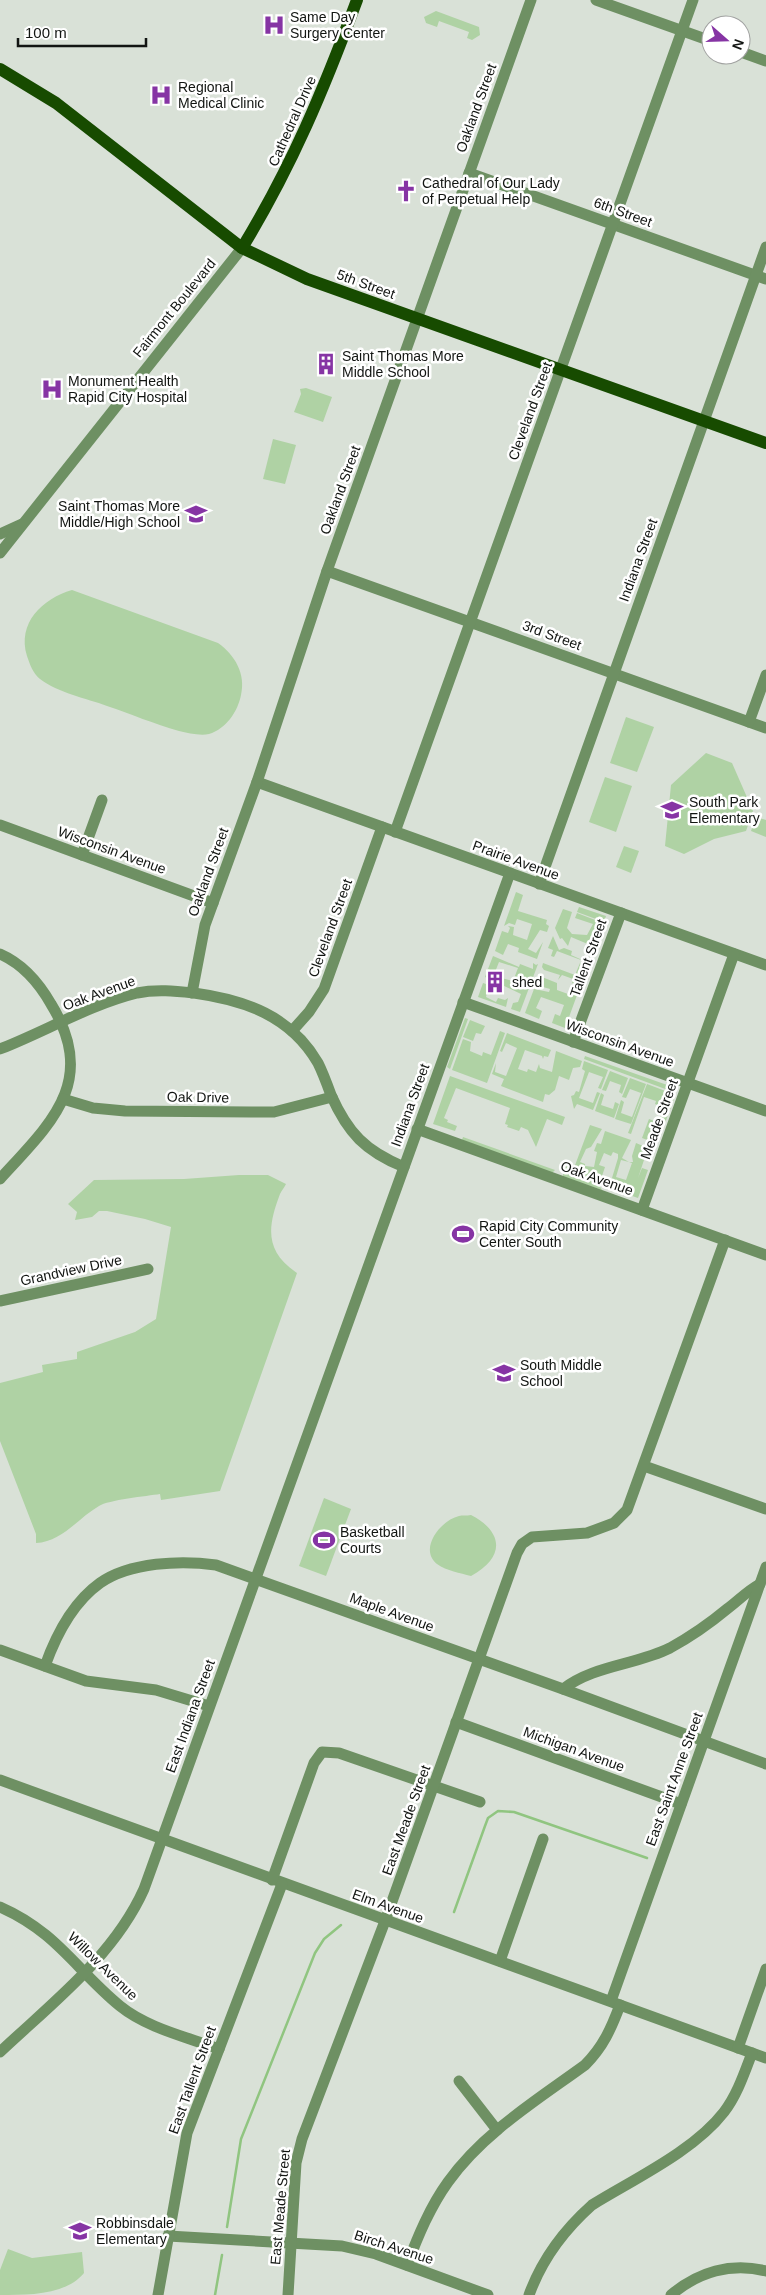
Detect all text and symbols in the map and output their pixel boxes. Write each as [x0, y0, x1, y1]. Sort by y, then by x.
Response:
place label: Same Day Surgery Center [290, 9, 385, 41]
hospital icon: Same Day Surgery Center [261, 12, 287, 38]
scale bar [18, 15, 145, 47]
north arrow [701, 15, 751, 65]
text: 100 m [25, 24, 67, 41]
text: N [729, 37, 747, 52]
street label: Oakland Street [453, 61, 500, 155]
street label: Cathedral Drive [265, 73, 319, 169]
place label: Regional Medical Clinic [178, 79, 264, 111]
hospital icon: Regional Medical Clinic [148, 82, 174, 108]
place label: Cathedral of Our Lady of Perpetual Help [422, 175, 560, 207]
church icon: Cathedral of Our Lady of Perpetual Help [393, 178, 419, 204]
street label: 6th Street [592, 194, 654, 230]
street label: Fairmont Boulevard [129, 255, 219, 361]
street label: 5th Street [335, 266, 397, 302]
place label: Saint Thomas More Middle School [342, 348, 464, 380]
building icon: Saint Thomas More Middle School [313, 351, 339, 377]
street label: Cleveland Street [505, 360, 555, 462]
place label: Monument Health Rapid City Hospital [68, 373, 187, 405]
hospital icon: Monument Health Rapid City Hospital [39, 376, 65, 402]
street label: Oakland Street [317, 443, 364, 537]
place label: Saint Thomas More Middle/High School [58, 498, 180, 530]
school or university icon: Saint Thomas More Middle/High School [183, 501, 209, 527]
street label: Indiana Street [616, 516, 660, 604]
street label: 3rd Street [520, 617, 584, 653]
place label: South Park Elementary [689, 794, 760, 826]
school or university icon: South Park Elementary [659, 797, 685, 823]
street label: Wisconsin Avenue [56, 823, 169, 877]
street label: Oakland Street [185, 825, 232, 919]
street label: Prairie Avenue [471, 837, 562, 883]
street label: Cleveland Street [305, 877, 355, 979]
street label: Tallent Street [567, 917, 610, 999]
building icon: shed [482, 969, 508, 995]
street label: Oak Avenue [61, 972, 138, 1014]
place label: shed [512, 974, 542, 990]
street label: Wisconsin Avenue [564, 1016, 677, 1070]
street label: Indiana Street [388, 1061, 432, 1149]
street label: Meade Street [637, 1077, 681, 1161]
street label: Oak Drive [167, 1088, 229, 1106]
street label: Oak Avenue [559, 1157, 636, 1199]
place label: Rapid City Community Center South [479, 1218, 618, 1250]
sports icon: Rapid City Community Center South [450, 1221, 476, 1247]
street label: Grandview Drive [19, 1251, 123, 1289]
place label: South Middle School [520, 1357, 602, 1389]
school or university icon: South Middle School [491, 1360, 517, 1386]
place label: Basketball Courts [340, 1524, 405, 1556]
sports icon: Basketball Courts [311, 1527, 337, 1553]
street label: Maple Avenue [348, 1589, 437, 1635]
street label: East Indiana Street [162, 1657, 218, 1775]
street label: East Saint Anne Street [642, 1710, 706, 1848]
street label: Michigan Avenue [521, 1723, 627, 1775]
street label: East Meade Street [379, 1763, 433, 1877]
street label: Elm Avenue [350, 1886, 426, 1926]
street label: Willow Avenue [65, 1929, 141, 2003]
street label: East Tallent Street [165, 2024, 219, 2136]
street label: East Meade Street [267, 2148, 293, 2265]
place label: Robbinsdale Elementary [96, 2215, 174, 2247]
school or university icon: Robbinsdale Elementary [67, 2218, 93, 2244]
street label: Birch Avenue [352, 2227, 436, 2267]

